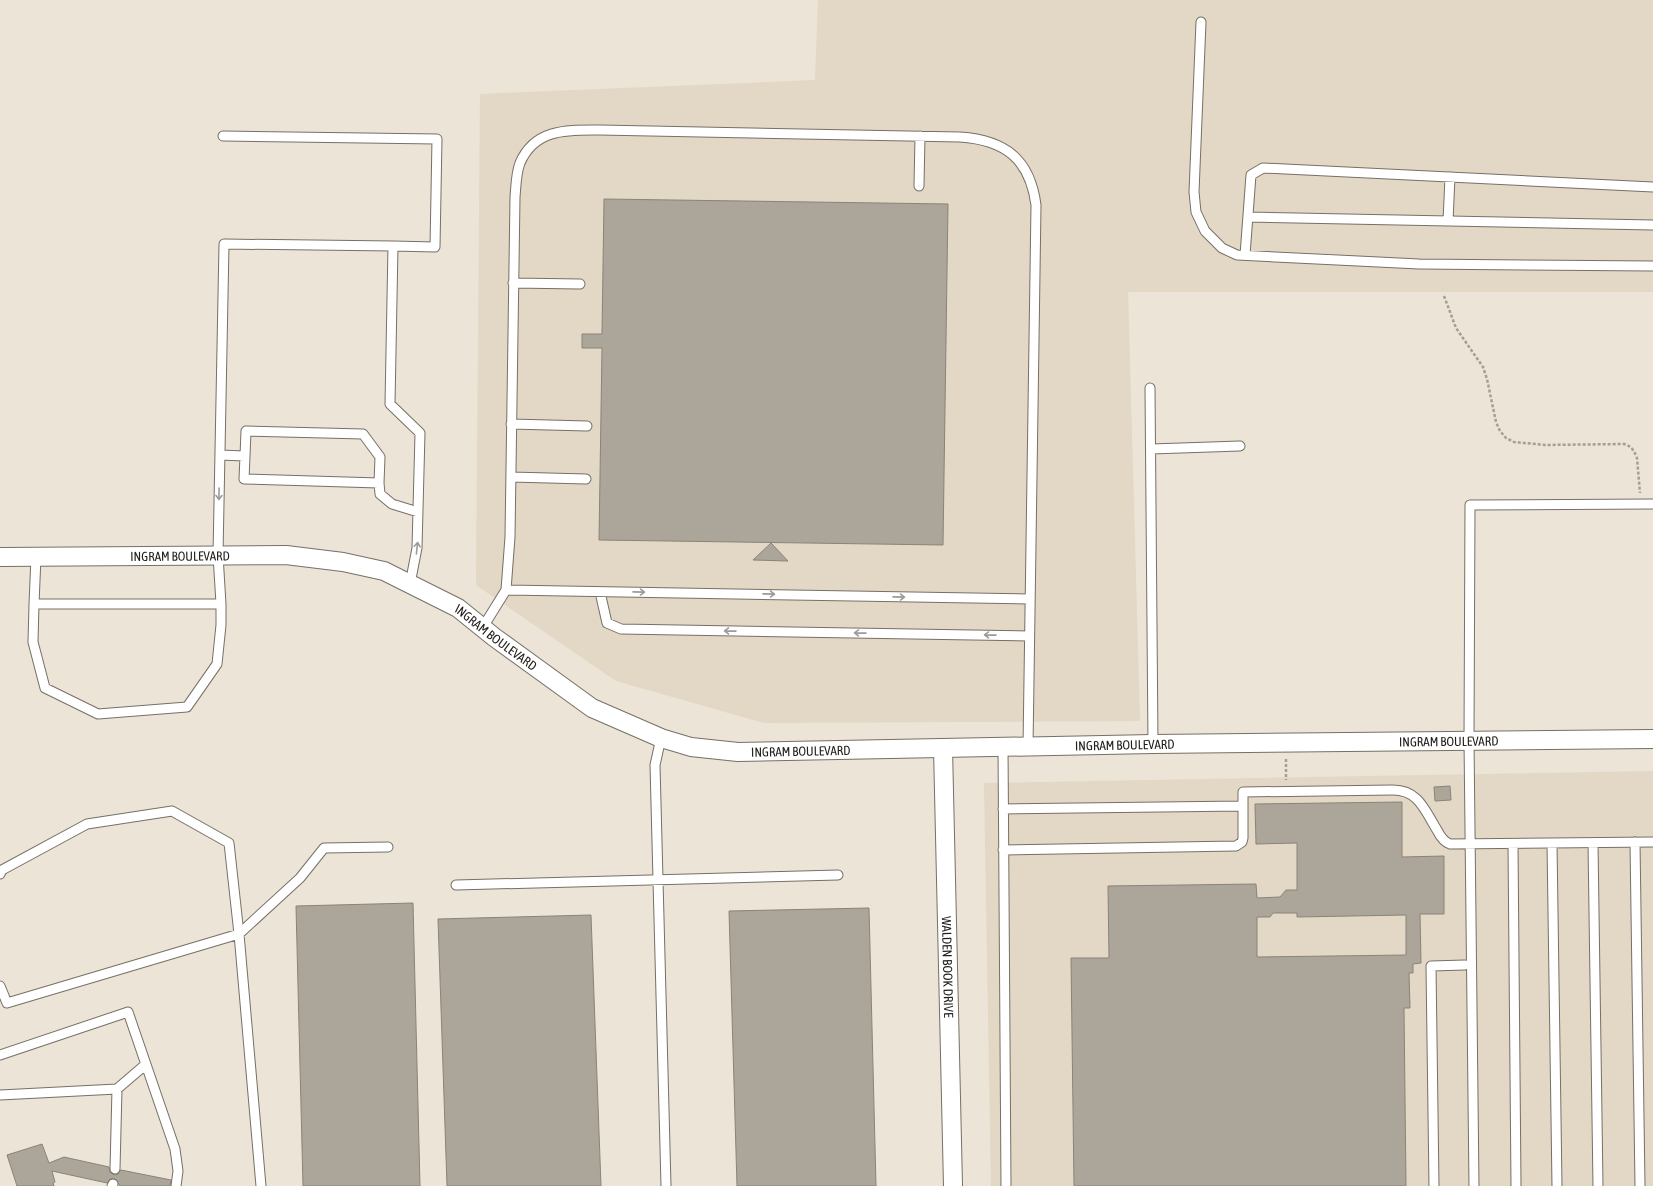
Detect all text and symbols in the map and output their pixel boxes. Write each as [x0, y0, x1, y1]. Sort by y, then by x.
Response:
one-way arrow [215, 487, 223, 500]
one-way arrow [413, 542, 420, 555]
street label: INGRAM BOULEVARD [130, 548, 230, 564]
one-way arrow [632, 588, 645, 596]
one-way arrow [762, 591, 775, 598]
one-way arrow [892, 593, 905, 600]
street label: INGRAM BOULEVARD [453, 600, 540, 673]
one-way arrow [724, 627, 737, 635]
one-way arrow [854, 629, 867, 637]
one-way arrow [984, 631, 997, 639]
street label: INGRAM BOULEVARD [1399, 733, 1499, 749]
street label: INGRAM BOULEVARD [1075, 736, 1175, 753]
street label: INGRAM BOULEVARD [751, 742, 851, 759]
street label: WALDEN BOOK DRIVE [939, 916, 957, 1018]

